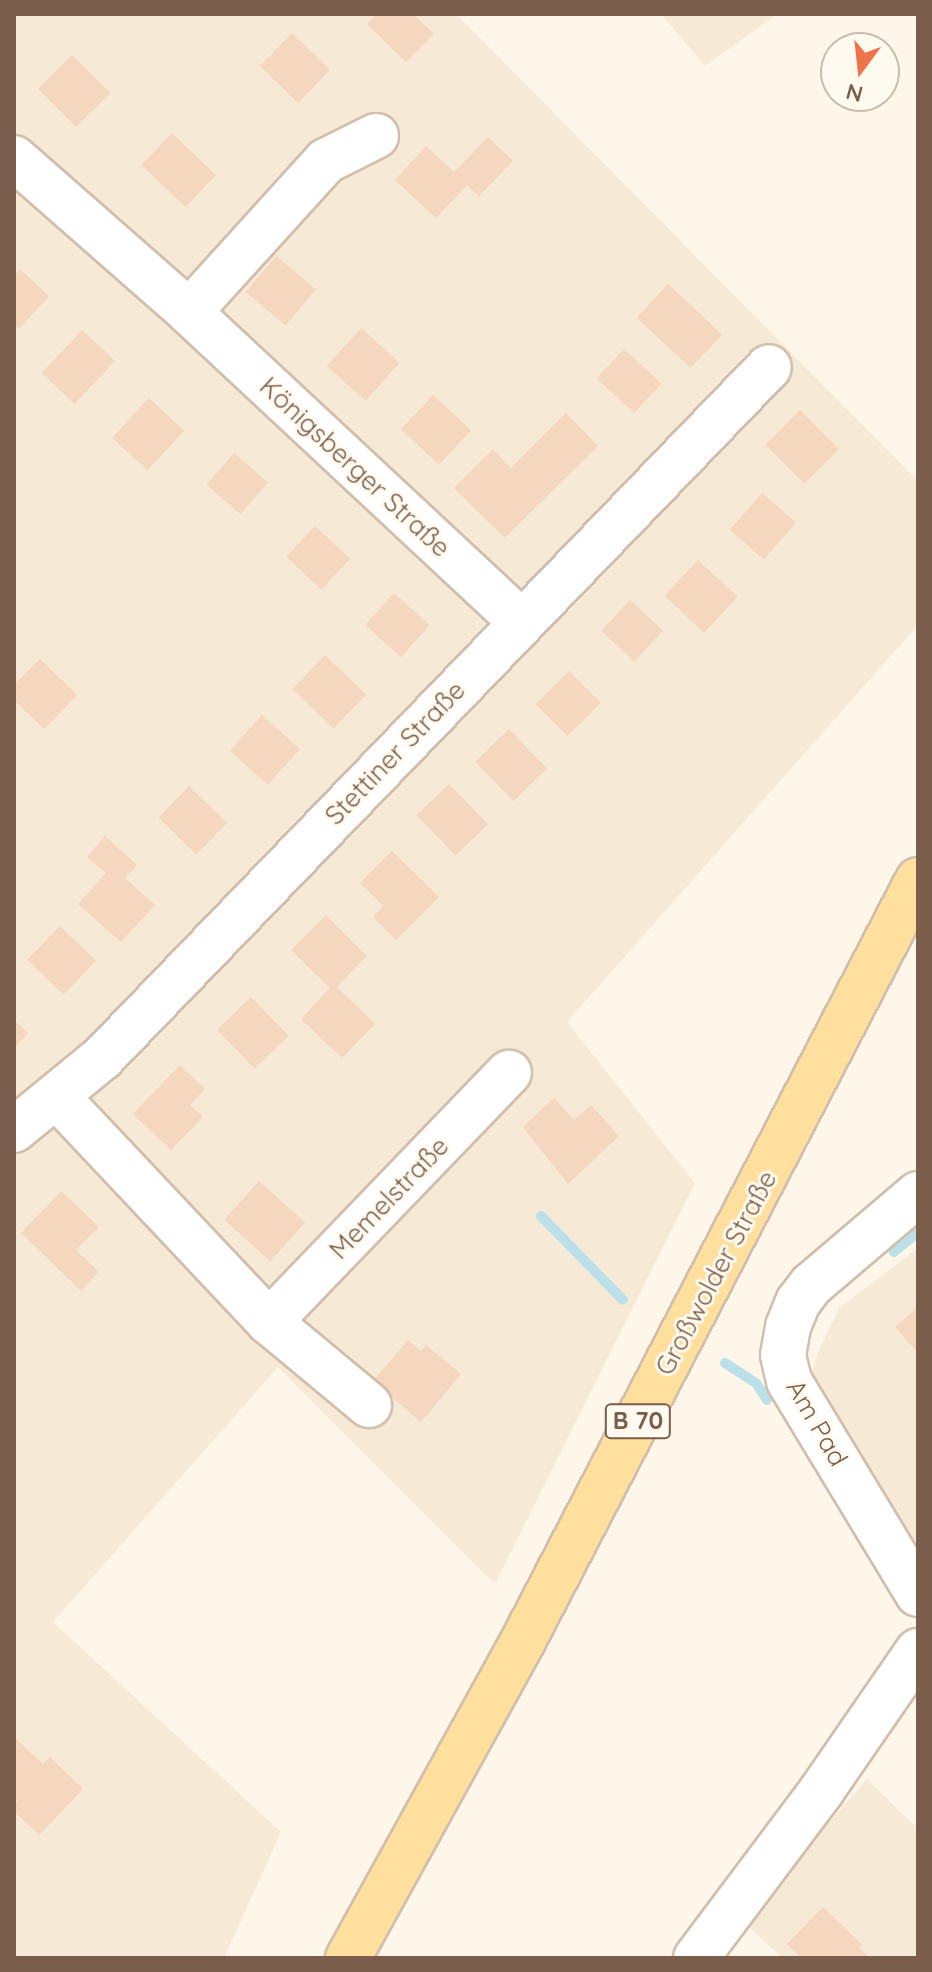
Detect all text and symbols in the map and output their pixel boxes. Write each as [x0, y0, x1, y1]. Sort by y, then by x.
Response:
north arrow [820, 32, 900, 112]
text: N [843, 78, 866, 109]
street label: Königsberger Straße [253, 371, 457, 563]
street label: Stettiner Straße [319, 675, 471, 831]
street label: Memelstraße [323, 1131, 455, 1265]
street label: Großwolder Straße [649, 1166, 783, 1380]
street label: Am Pad [780, 1374, 854, 1472]
road number: B 70 [604, 1401, 672, 1441]

